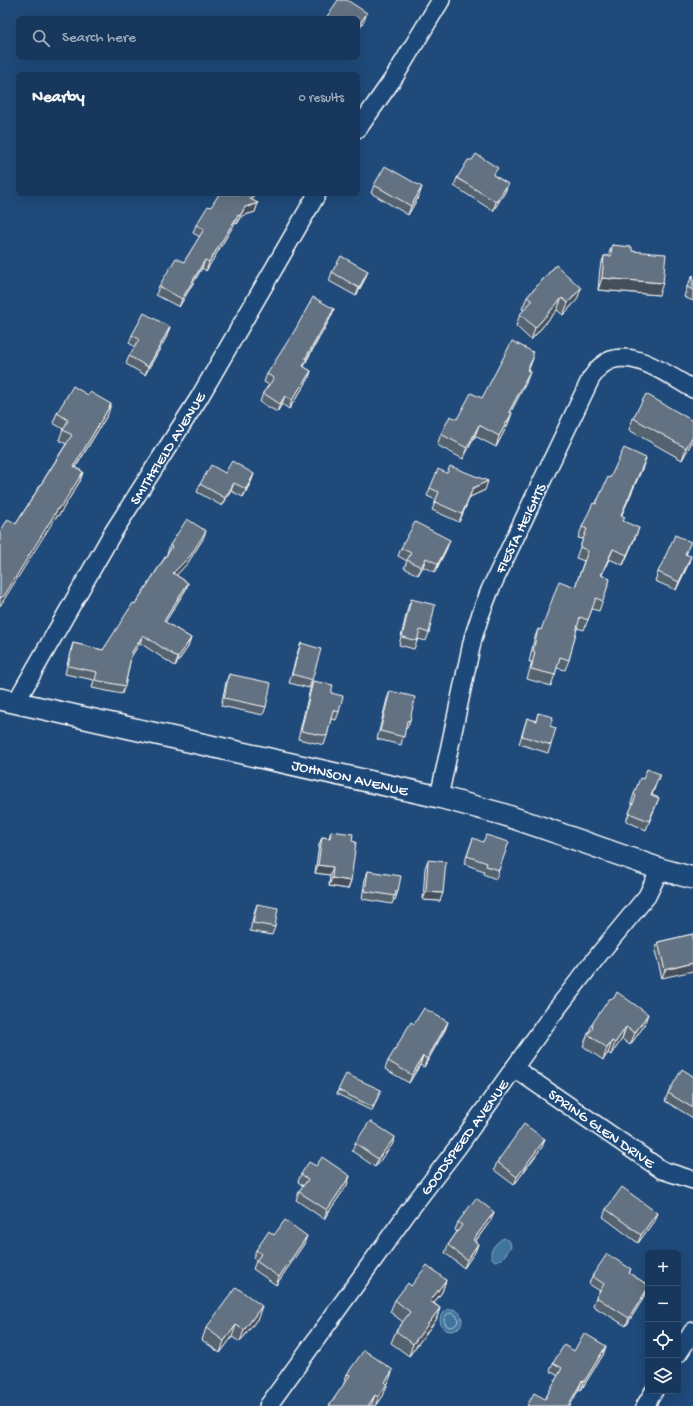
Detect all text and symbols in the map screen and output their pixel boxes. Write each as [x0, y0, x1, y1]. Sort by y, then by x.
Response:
search box [16, 16, 360, 60]
icon: search [30, 27, 52, 49]
text: Search here [62, 29, 136, 47]
text: Nearby [32, 88, 85, 108]
text: 0 results [298, 91, 344, 106]
street label: SMITHFIELD AVENUE [127, 389, 211, 509]
street label: FIESTA HEIGHTS [492, 481, 551, 578]
street label: JOHNSON AVENUE [290, 757, 410, 801]
street label: GOODSPEED AVENUE [418, 1076, 514, 1200]
street label: SPRING GLEN DRIVE [544, 1086, 658, 1174]
map controls [645, 1250, 681, 1394]
button: + [645, 1250, 681, 1286]
button: − [645, 1286, 681, 1322]
button: locate [645, 1322, 681, 1358]
button: layers [645, 1358, 681, 1394]

